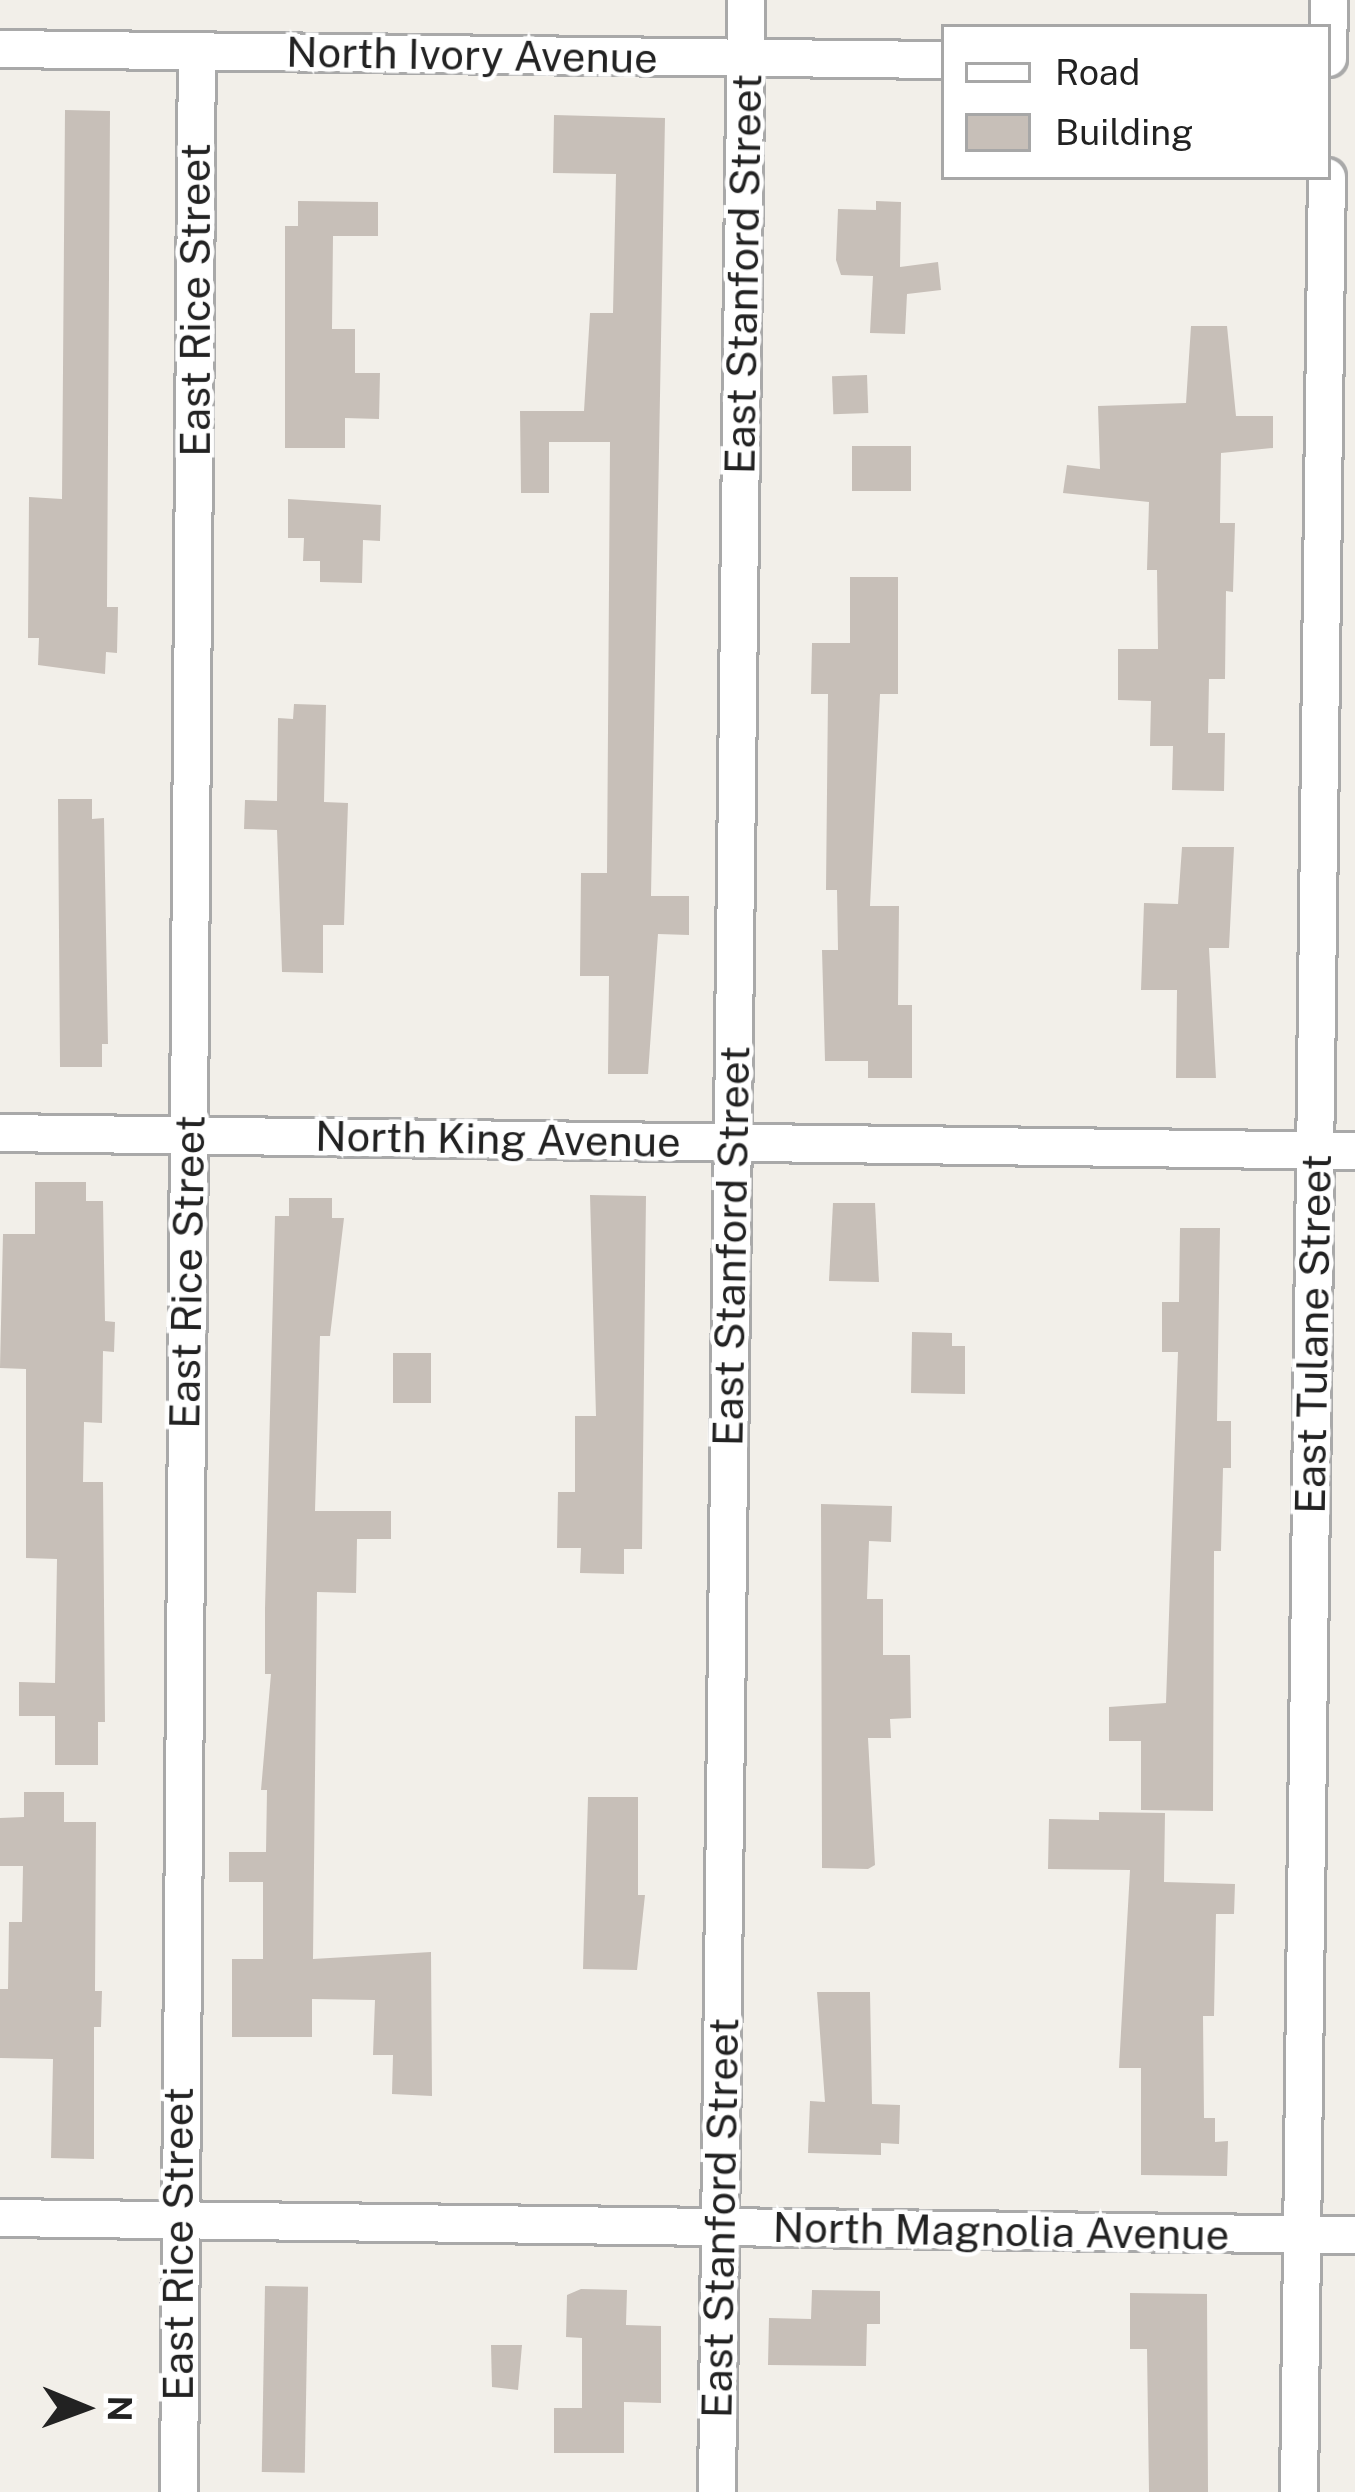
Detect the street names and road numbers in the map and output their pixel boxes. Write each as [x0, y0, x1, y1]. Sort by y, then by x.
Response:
street label: North Ivory Avenue [286, 27, 658, 83]
street label: East Stanford Street [714, 73, 772, 475]
street label: East Rice Street [170, 143, 220, 457]
street label: East Stanford Street [702, 1045, 760, 1447]
street label: North King Avenue [315, 1111, 681, 1167]
street label: East Rice Street [159, 1115, 215, 1429]
street label: East Tulane Street [1285, 1154, 1341, 1514]
street label: East Stanford Street [691, 2017, 749, 2419]
street label: East Rice Street [153, 2087, 203, 2401]
street label: North Magnolia Avenue [772, 2202, 1230, 2260]

